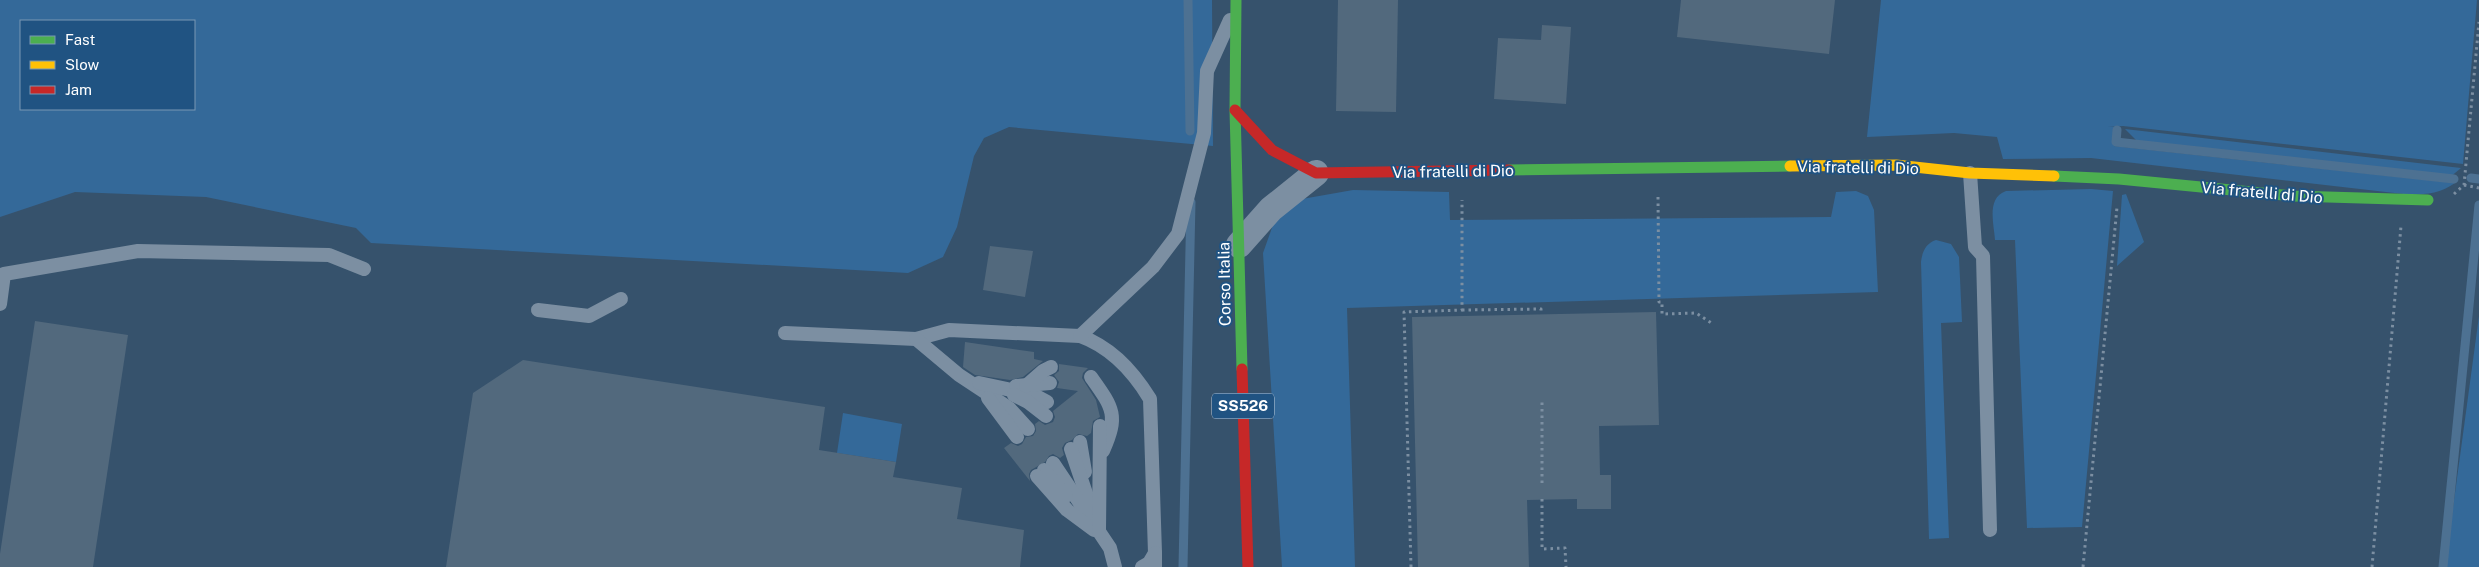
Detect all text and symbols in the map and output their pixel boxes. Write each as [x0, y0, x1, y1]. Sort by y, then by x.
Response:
legend [20, 20, 195, 110]
text: Fast [65, 31, 95, 48]
text: Slow [65, 56, 100, 73]
text: Jam [65, 81, 92, 98]
street label: Via fratelli di Dio [1797, 157, 1919, 178]
street label: Via fratelli di Dio [1392, 161, 1514, 182]
street label: Via fratelli di Dio [2200, 178, 2324, 207]
street label: Corso Italia [1214, 242, 1235, 326]
road number: SS526 [1212, 394, 1274, 418]

